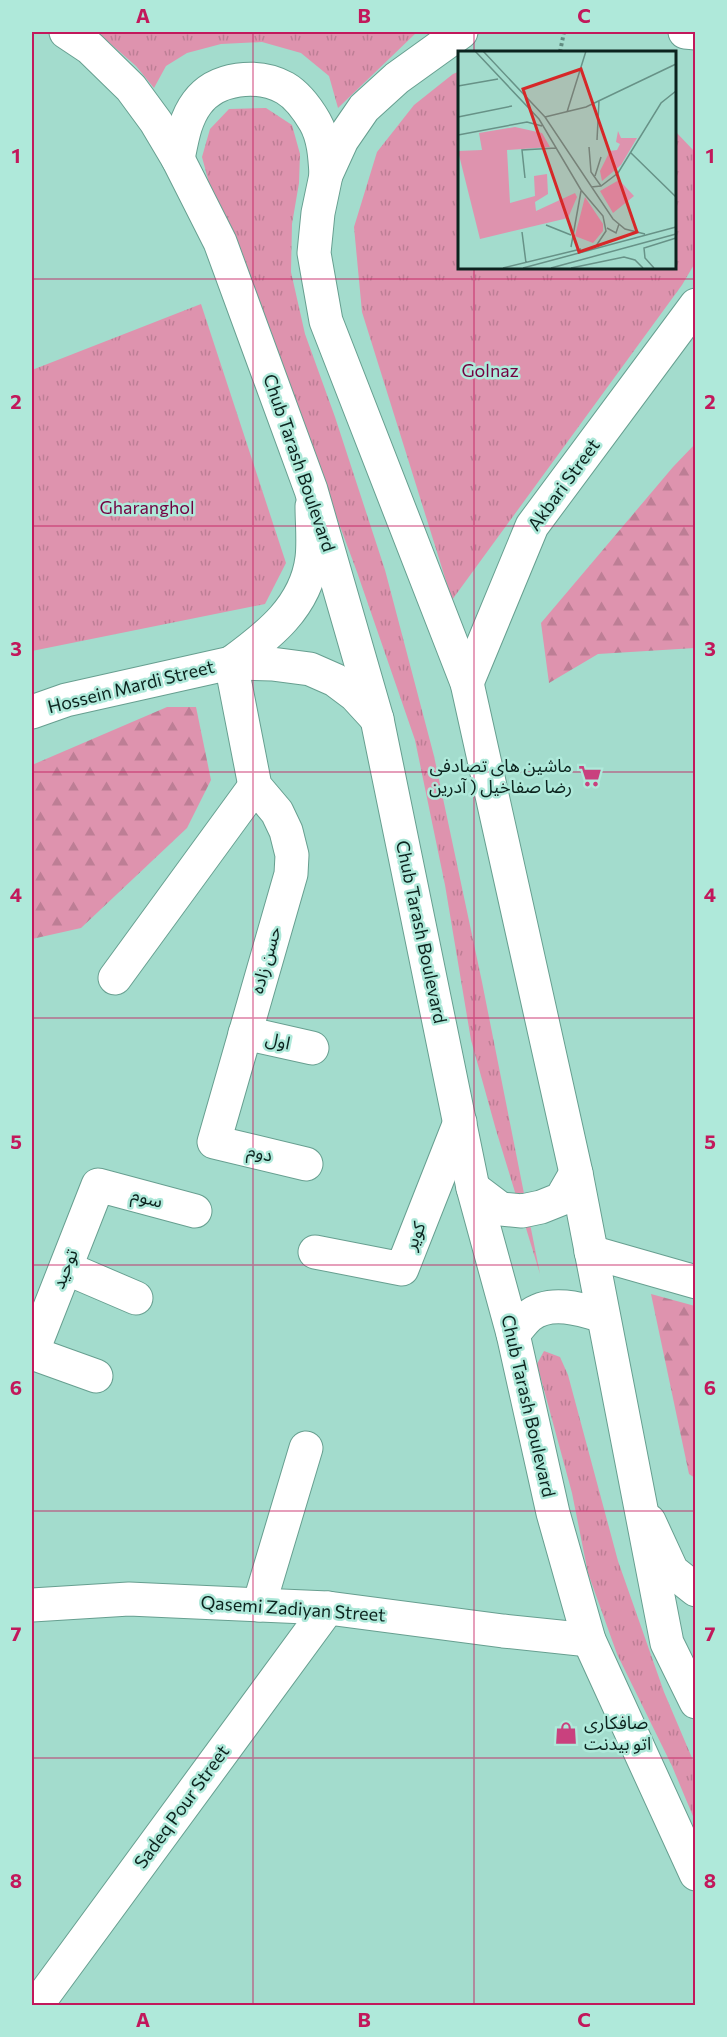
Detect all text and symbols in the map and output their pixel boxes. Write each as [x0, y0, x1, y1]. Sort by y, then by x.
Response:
text: A [136, 3, 150, 27]
text: B [357, 3, 371, 27]
text: C [577, 3, 591, 27]
inset map [458, 51, 676, 268]
text: 1 [11, 143, 21, 167]
text: 1 [705, 143, 715, 167]
park label: Golnaz [461, 359, 519, 381]
street label: Chub Tarash Boulevard [259, 371, 341, 554]
text: 2 [10, 389, 22, 413]
text: 2 [704, 389, 716, 413]
street label: Akbari Street [522, 434, 604, 535]
park label: Gharanghol [99, 496, 195, 518]
text: 3 [10, 636, 22, 660]
text: 3 [704, 636, 716, 660]
street label: Hossein Mardi Street [45, 655, 216, 717]
place label: ماشین های تصادفی رضا صفاخیل ( آدرین [429, 754, 572, 798]
supermarket icon: ماشین های تصادفی رضا صفاخیل ( آدرین [577, 763, 603, 789]
street label: Chub Tarash Boulevard [392, 838, 452, 1025]
text: 4 [10, 882, 22, 906]
text: 4 [704, 882, 716, 906]
street label: حسن زاده [245, 924, 286, 996]
street label: اول [263, 1027, 293, 1055]
text: 5 [10, 1129, 22, 1153]
text: 5 [704, 1129, 716, 1153]
street label: دوم [244, 1138, 275, 1170]
street label: سوم [128, 1182, 165, 1216]
street label: کویر [398, 1218, 431, 1254]
street label: توحید [46, 1246, 83, 1292]
street label: Chub Tarash Boulevard [497, 1312, 561, 1499]
text: 6 [10, 1375, 22, 1399]
text: 6 [704, 1375, 716, 1399]
street label: Qasemi Zadiyan Street [200, 1591, 386, 1625]
text: 7 [11, 1621, 22, 1645]
text: 7 [705, 1621, 716, 1645]
place label: صافکاری اتو بیدنت [584, 1711, 651, 1755]
shop icon: صافکاری اتو بیدنت [553, 1720, 579, 1746]
street label: Sadeq Pour Street [129, 1740, 233, 1872]
text: 8 [10, 1868, 22, 1892]
text: 8 [704, 1868, 716, 1892]
text: A [136, 2007, 150, 2031]
text: B [357, 2007, 371, 2031]
text: C [577, 2007, 591, 2031]

